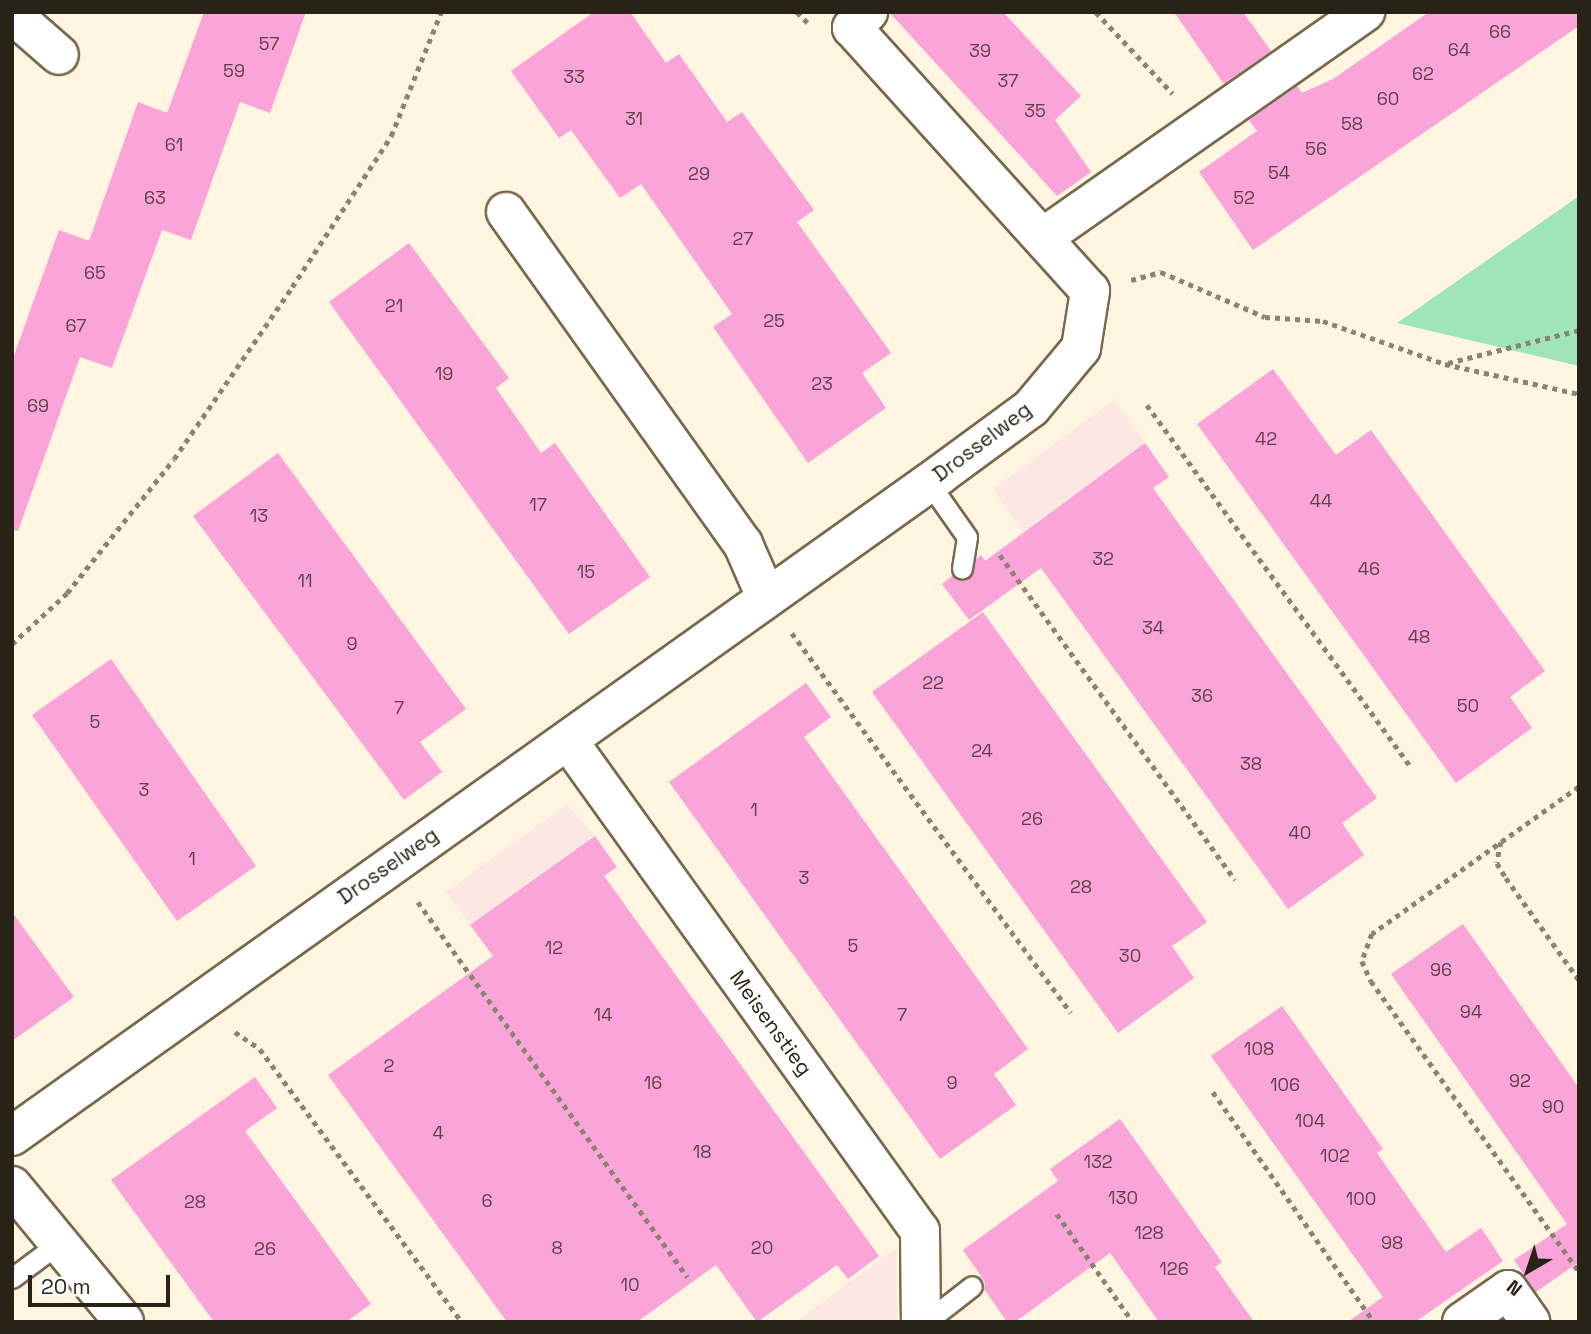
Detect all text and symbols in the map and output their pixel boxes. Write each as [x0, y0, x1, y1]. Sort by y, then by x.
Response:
house number: 66 [1489, 21, 1511, 43]
house number: 57 [259, 33, 279, 55]
house number: 64 [1448, 39, 1470, 61]
house number: 39 [969, 40, 991, 62]
house number: 59 [223, 60, 245, 82]
house number: 62 [1412, 63, 1434, 85]
house number: 33 [563, 66, 585, 88]
house number: 37 [997, 70, 1019, 92]
house number: 60 [1377, 88, 1399, 110]
house number: 35 [1024, 100, 1046, 122]
house number: 31 [625, 108, 643, 130]
house number: 58 [1341, 113, 1363, 135]
house number: 61 [165, 134, 183, 156]
house number: 56 [1305, 138, 1327, 160]
house number: 54 [1268, 162, 1290, 184]
house number: 29 [688, 163, 710, 185]
house number: 63 [144, 187, 166, 209]
house number: 52 [1233, 187, 1255, 209]
house number: 27 [733, 228, 753, 250]
house number: 65 [84, 262, 106, 284]
house number: 21 [385, 295, 403, 317]
house number: 25 [763, 310, 785, 332]
house number: 67 [66, 315, 86, 337]
house number: 19 [435, 363, 453, 385]
house number: 23 [811, 373, 833, 395]
house number: 69 [27, 395, 49, 417]
street label: Drosselweg [928, 397, 1036, 487]
house number: 42 [1255, 428, 1277, 450]
house number: 44 [1310, 490, 1332, 512]
house number: 17 [529, 494, 547, 516]
house number: 13 [250, 505, 268, 527]
house number: 32 [1092, 548, 1114, 570]
house number: 46 [1358, 558, 1380, 580]
house number: 15 [577, 561, 595, 583]
house number: 11 [297, 570, 313, 592]
house number: 34 [1142, 617, 1164, 639]
house number: 48 [1408, 626, 1430, 648]
house number: 9 [346, 633, 358, 655]
house number: 22 [922, 672, 944, 694]
house number: 36 [1191, 685, 1213, 707]
house number: 50 [1457, 695, 1479, 717]
house number: 7 [394, 697, 404, 719]
house number: 5 [90, 711, 100, 733]
house number: 24 [971, 740, 993, 762]
house number: 38 [1240, 753, 1262, 775]
house number: 3 [139, 779, 149, 801]
house number: 1 [750, 799, 758, 821]
house number: 26 [1021, 808, 1043, 830]
street label: Drosselweg [333, 822, 443, 910]
house number: 40 [1289, 822, 1311, 844]
house number: 1 [188, 848, 196, 870]
house number: 3 [799, 867, 809, 889]
house number: 28 [1070, 876, 1092, 898]
house number: 5 [848, 935, 858, 957]
house number: 12 [545, 937, 563, 959]
house number: 30 [1119, 945, 1141, 967]
house number: 96 [1430, 959, 1452, 981]
street label: Meisenstieg [724, 966, 818, 1080]
house number: 94 [1460, 1001, 1482, 1023]
house number: 14 [594, 1004, 612, 1026]
house number: 7 [897, 1004, 907, 1026]
house number: 108 [1244, 1038, 1274, 1060]
house number: 2 [384, 1055, 394, 1077]
house number: 92 [1509, 1070, 1531, 1092]
house number: 16 [644, 1072, 662, 1094]
house number: 9 [946, 1072, 958, 1094]
house number: 106 [1270, 1074, 1300, 1096]
house number: 90 [1542, 1096, 1564, 1118]
house number: 104 [1295, 1110, 1325, 1132]
house number: 4 [432, 1122, 444, 1144]
house number: 18 [693, 1141, 711, 1163]
house number: 102 [1320, 1145, 1350, 1167]
house number: 132 [1083, 1151, 1113, 1173]
house number: 130 [1108, 1187, 1138, 1209]
house number: 100 [1346, 1188, 1376, 1210]
house number: 6 [481, 1190, 493, 1212]
house number: 28 [184, 1191, 206, 1213]
house number: 128 [1134, 1222, 1164, 1244]
house number: 98 [1381, 1232, 1403, 1254]
north arrow [1493, 1236, 1563, 1306]
house number: 8 [551, 1237, 563, 1259]
house number: 20 [751, 1237, 773, 1259]
house number: 26 [254, 1238, 276, 1260]
house number: 126 [1159, 1258, 1189, 1280]
scale bar [32, 1260, 173, 1304]
text: 20 m [41, 1273, 91, 1300]
house number: 10 [620, 1274, 640, 1296]
text: N [1502, 1274, 1527, 1301]

